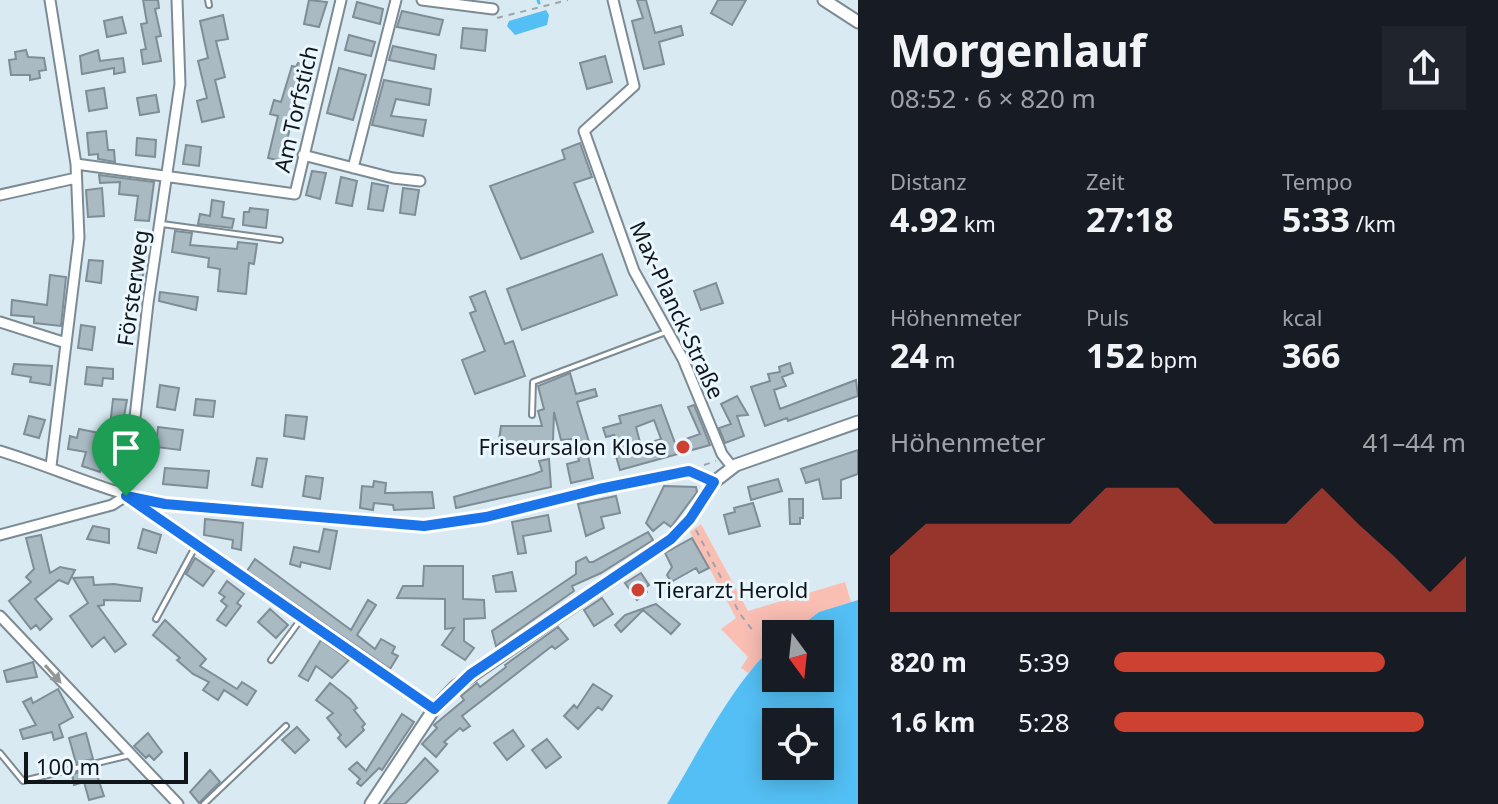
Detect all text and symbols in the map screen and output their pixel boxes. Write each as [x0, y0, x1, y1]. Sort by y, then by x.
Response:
text: Morgenlauf [890, 20, 1146, 80]
button: share [1382, 26, 1466, 110]
street label: Am Torfstich [266, 42, 324, 175]
text: 08:52 · 6 × 820 m [890, 80, 1096, 116]
text: Distanz [890, 166, 967, 196]
text: Zeit [1086, 166, 1125, 196]
text: Tempo [1282, 166, 1353, 196]
text: 4.92 [890, 196, 958, 242]
text: 27:18 [1086, 196, 1173, 242]
text: 5:33 [1282, 196, 1350, 242]
text: km [958, 208, 996, 238]
text: /km [1350, 208, 1396, 238]
street label: Max-Planck-Straße [624, 216, 732, 403]
street label: Försterweg [109, 228, 155, 348]
text: Höhenmeter [890, 302, 1022, 332]
text: Puls [1086, 302, 1129, 332]
text: kcal [1282, 302, 1322, 332]
text: 24 [890, 332, 929, 378]
text: 152 [1086, 332, 1144, 378]
text: 366 [1282, 332, 1340, 378]
text: m [929, 344, 955, 374]
text: bpm [1144, 344, 1198, 374]
pin [92, 414, 160, 496]
text: Höhenmeter [890, 424, 1046, 460]
text: 41–44 m [1362, 424, 1466, 460]
icon: arrive [104, 426, 148, 470]
place label: Friseursalon Klose [478, 431, 667, 461]
marker: Friseursalon Klose [674, 438, 692, 456]
place label: Tierarzt Herold [654, 574, 808, 604]
marker: Tierarzt Herold [629, 581, 647, 599]
north arrow [762, 620, 834, 692]
map controls [762, 620, 834, 780]
text: 820 m [890, 644, 967, 680]
text: 5:39 [1018, 644, 1070, 680]
one-way arrow [43, 664, 61, 683]
text: 1.6 km [890, 704, 975, 740]
text: 5:28 [1018, 704, 1070, 740]
button: locate [762, 708, 834, 780]
scale bar [24, 748, 188, 784]
text: 100 m [36, 751, 100, 781]

